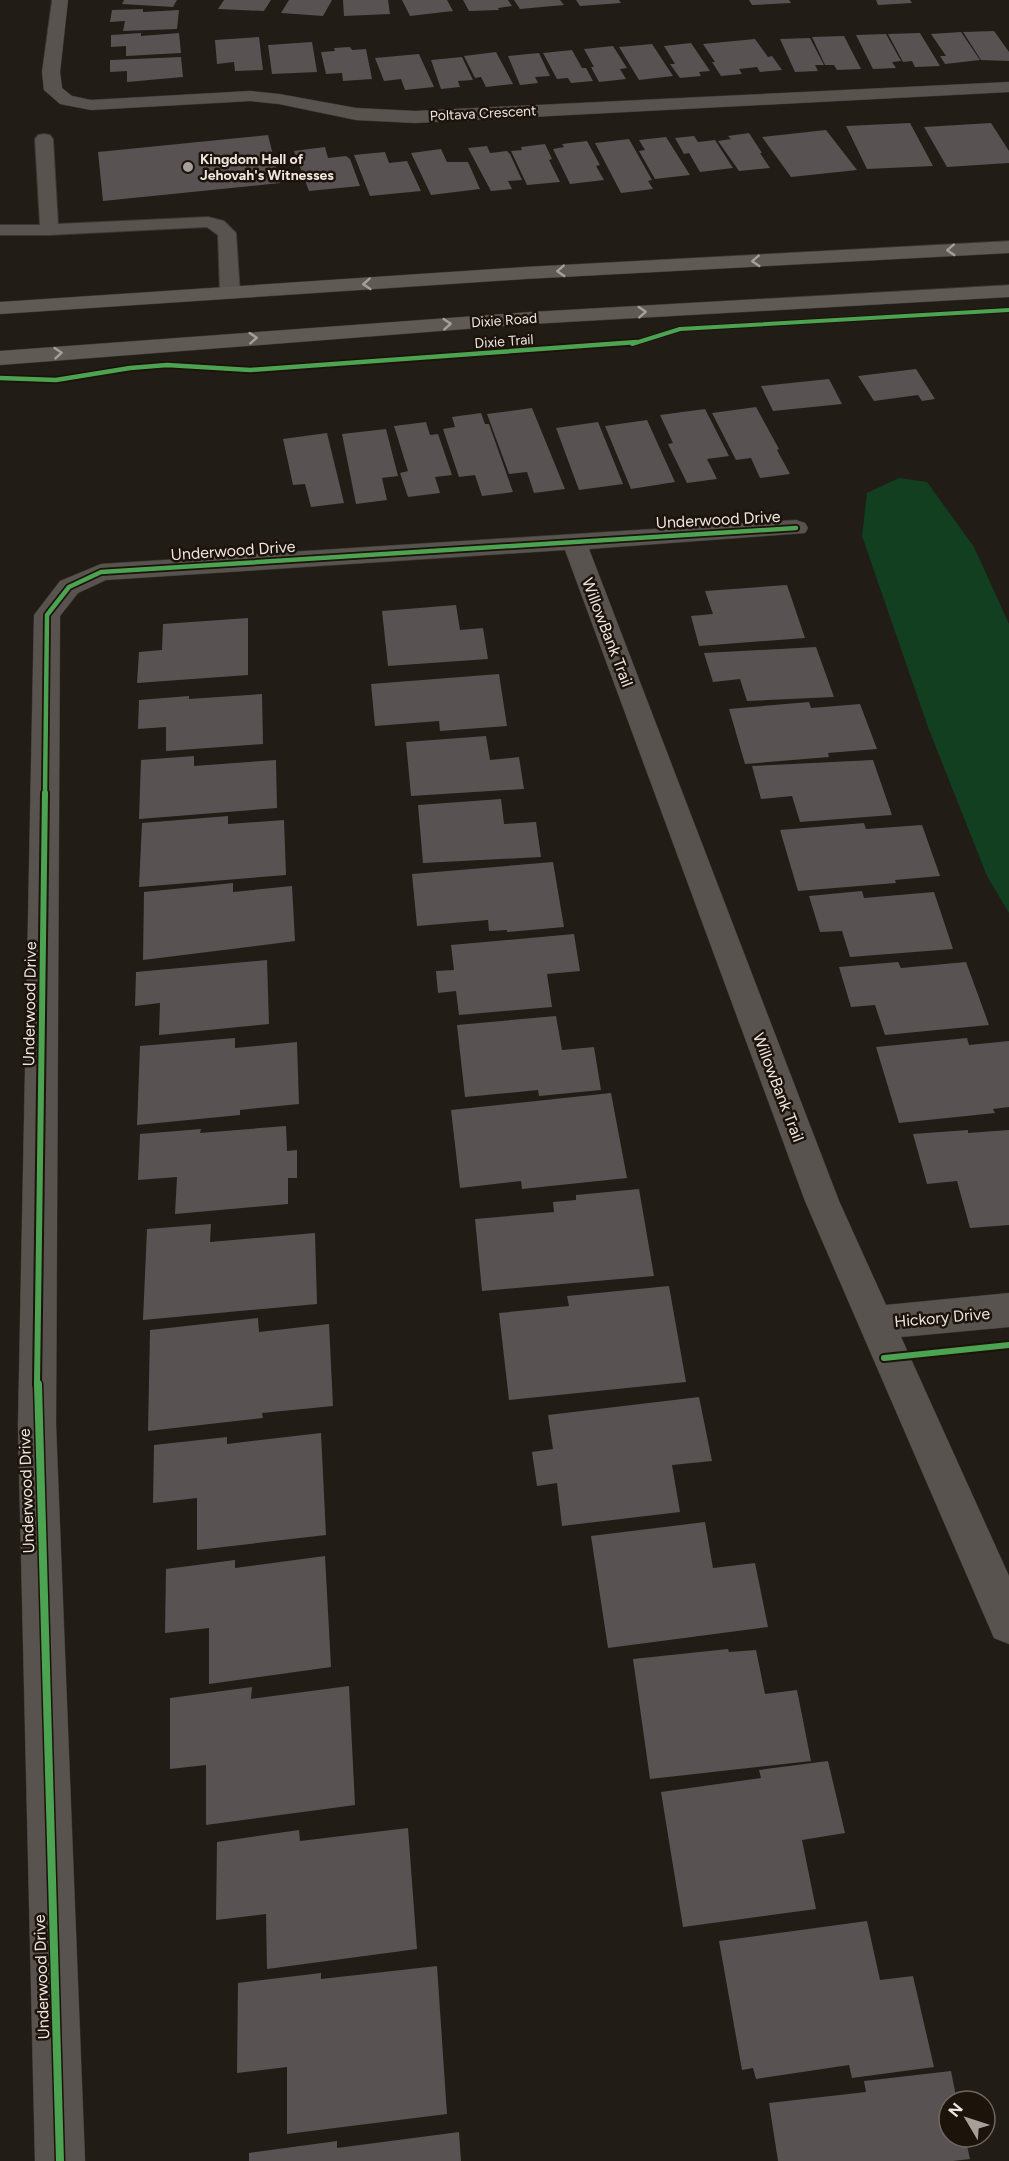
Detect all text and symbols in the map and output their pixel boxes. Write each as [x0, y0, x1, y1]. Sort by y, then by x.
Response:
street label: Poltava Crescent [429, 102, 537, 125]
place label: Kingdom Hall of Jehovah's Witnesses [200, 151, 334, 184]
marker: Kingdom Hall of Jehovah's Witnesses [181, 160, 195, 174]
one-way arrow [946, 244, 955, 257]
one-way arrow [751, 254, 760, 267]
one-way arrow [557, 265, 566, 278]
one-way arrow [362, 277, 371, 290]
one-way arrow [637, 305, 646, 318]
street label: Dixie Road [470, 310, 538, 331]
one-way arrow [443, 318, 452, 331]
street label: Dixie Trail [474, 331, 534, 352]
one-way arrow [248, 332, 257, 345]
one-way arrow [54, 347, 63, 360]
street label: Underwood Drive [655, 507, 781, 532]
street label: Underwood Drive [170, 537, 296, 564]
street label: WillowBank Trail [578, 575, 637, 689]
street label: Underwood Drive [19, 941, 40, 1067]
street label: WillowBank Trail [749, 1030, 808, 1144]
street label: Hickory Drive [893, 1304, 991, 1331]
street label: Underwood Drive [15, 1428, 38, 1554]
street label: Underwood Drive [30, 1914, 53, 2040]
north arrow [937, 2089, 997, 2149]
text: N [944, 2099, 967, 2121]

